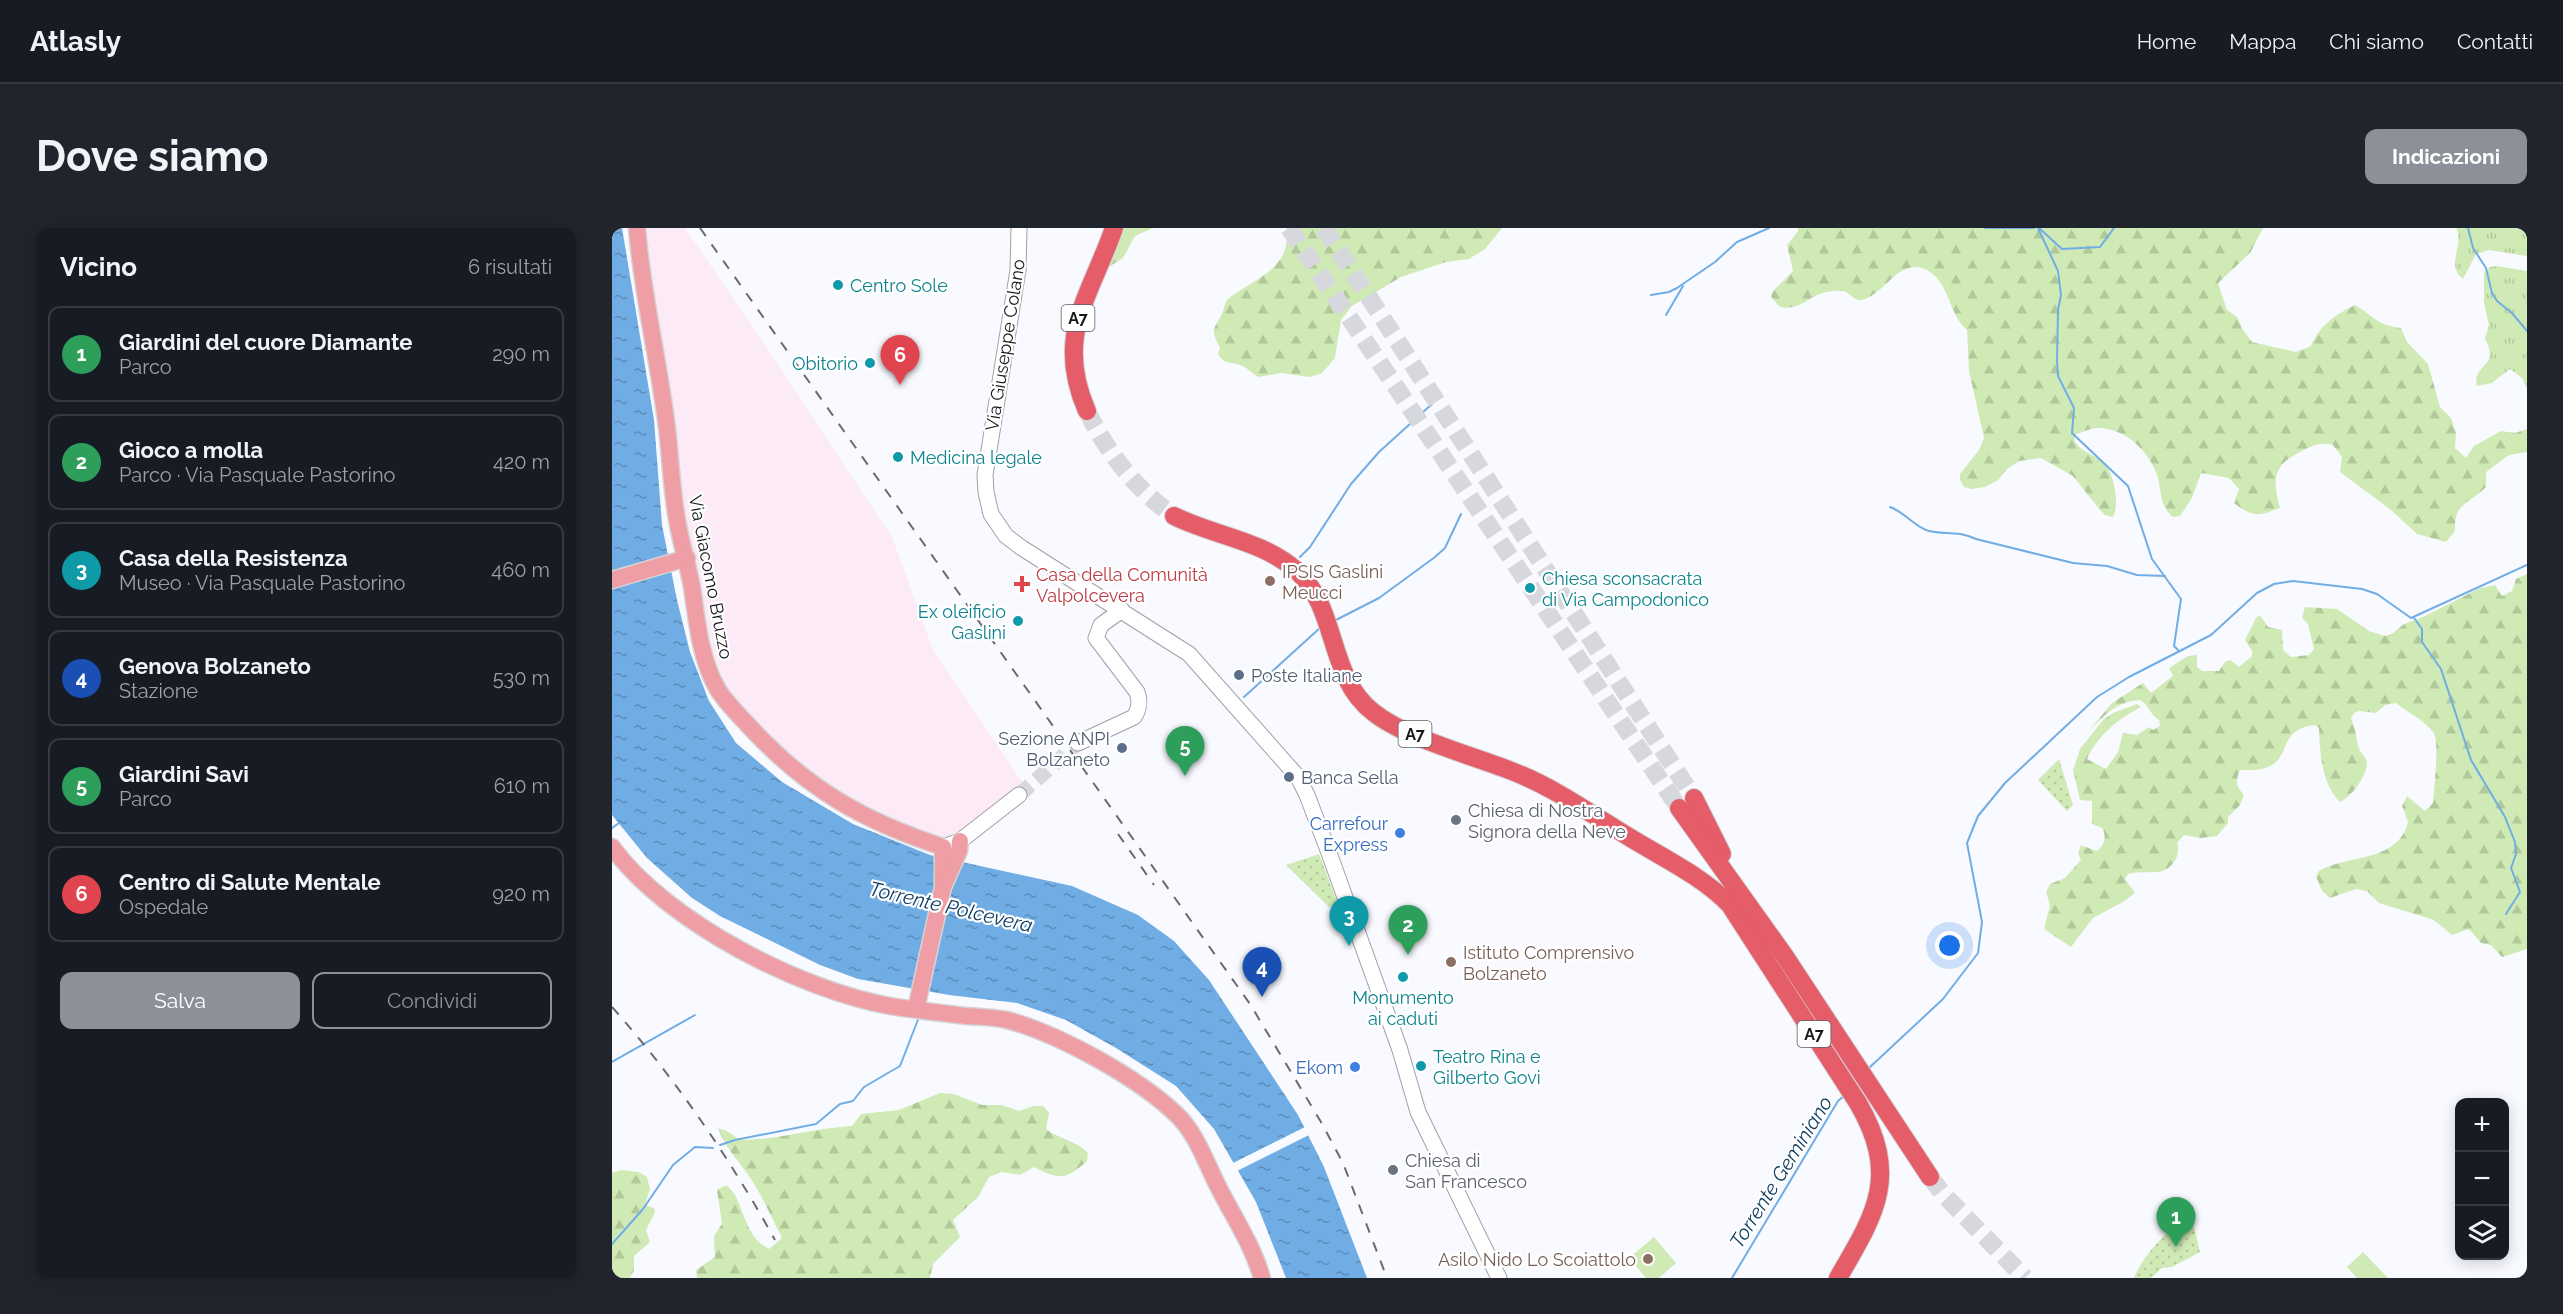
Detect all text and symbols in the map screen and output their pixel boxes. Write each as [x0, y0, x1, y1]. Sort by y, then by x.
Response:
text: Atlasly [30, 25, 121, 58]
text: Home [2137, 29, 2196, 54]
text: Mappa [2229, 29, 2296, 54]
text: Chi siamo [2329, 29, 2424, 54]
text: Contatti [2457, 29, 2533, 54]
button: Indicazioni [2365, 129, 2527, 184]
text: Dove siamo [36, 132, 268, 181]
text: Vicino [60, 252, 137, 282]
text: 6 risultati [468, 255, 552, 279]
street label: Via Giuseppe Colano [981, 257, 1029, 432]
place label: Centro Sole [850, 275, 948, 296]
marker: Centro Sole [831, 278, 845, 292]
road number: A7 [1062, 305, 1094, 331]
text: Giardini del cuore Diamante [119, 329, 413, 355]
pin: 6 [880, 336, 920, 385]
text: 1 [77, 342, 86, 366]
text: 290 m [492, 342, 550, 366]
place label: Obitorio [792, 353, 858, 374]
text: Parco [119, 355, 172, 379]
marker: Obitorio [863, 356, 877, 370]
text: Gioco a molla [119, 437, 263, 463]
place label: Medicina legale [910, 447, 1042, 468]
text: 2 [76, 450, 87, 474]
text: 420 m [493, 450, 550, 474]
marker: Medicina legale [891, 450, 905, 464]
text: Parco · Via Pasquale Pastorino [119, 463, 395, 487]
street label: Via Giacomo Bruzzo [685, 493, 737, 661]
text: Casa della Resistenza [119, 545, 348, 571]
text: 3 [76, 558, 87, 582]
text: 460 m [491, 558, 550, 582]
place label: IPSIS Gaslini Meucci [1282, 561, 1383, 603]
place label: Casa della Comunità Valpolcevera [1036, 564, 1208, 606]
place label: Chiesa sconsacrata di Via Campodonico [1542, 568, 1709, 610]
text: Museo · Via Pasquale Pastorino [119, 571, 406, 595]
marker: IPSIS Gaslini Meucci [1263, 574, 1277, 588]
marker: Casa della Comunità Valpolcevera [1013, 575, 1031, 593]
marker: Chiesa sconsacrata di Via Campodonico [1523, 581, 1537, 595]
place label: Ex oleificio Gaslini [918, 601, 1006, 643]
marker: Ex oleificio Gaslini [1011, 614, 1025, 628]
text: Genova Bolzaneto [119, 653, 311, 679]
place label: Poste Italiane [1251, 665, 1363, 686]
text: 4 [76, 666, 87, 690]
text: 530 m [493, 666, 550, 690]
marker: Poste Italiane [1232, 668, 1246, 682]
text: Stazione [119, 679, 198, 703]
road number: A7 [1398, 721, 1432, 747]
pin: 5 [1166, 726, 1204, 776]
place label: Sezione ANPI Bolzaneto [998, 728, 1110, 770]
marker: Sezione ANPI Bolzaneto [1115, 741, 1129, 755]
text: Giardini Savi [119, 761, 249, 787]
place label: Banca Sella [1301, 767, 1399, 788]
marker: Banca Sella [1282, 770, 1296, 784]
text: 5 [76, 774, 87, 798]
text: 610 m [494, 774, 550, 798]
text: Parco [119, 787, 172, 811]
place label: Chiesa di Nostra Signora della Neve [1468, 800, 1626, 842]
place label: Carrefour Express [1310, 813, 1389, 855]
marker: Chiesa di Nostra Signora della Neve [1449, 813, 1463, 827]
marker: Carrefour Express [1393, 826, 1407, 840]
text: Centro di Salute Mentale [119, 869, 381, 895]
water label: Torrente Polcevera [867, 877, 1035, 937]
text: 6 [75, 882, 88, 906]
text: 920 m [492, 882, 550, 906]
text: Ospedale [119, 895, 208, 919]
pin: 3 [1330, 896, 1368, 946]
pin: 2 [1388, 906, 1428, 955]
your location [1935, 931, 1964, 960]
place label: Istituto Comprensivo Bolzaneto [1463, 942, 1635, 984]
pin: 4 [1242, 948, 1282, 997]
marker: Istituto Comprensivo Bolzaneto [1444, 955, 1458, 969]
marker: Monumento ai caduti [1396, 970, 1410, 984]
button: Salva [60, 972, 300, 1029]
button: Condividi [312, 972, 552, 1029]
place label: Monumento ai caduti [1352, 987, 1454, 1029]
road number: A7 [1798, 1021, 1830, 1047]
place label: Teatro Rina e Gilberto Govi [1433, 1046, 1541, 1088]
place label: Ekom [1296, 1057, 1343, 1078]
marker: Teatro Rina e Gilberto Govi [1414, 1059, 1428, 1073]
marker: Ekom [1348, 1060, 1362, 1074]
water label: Torrente Geminiano [1725, 1092, 1837, 1252]
map controls [2455, 1098, 2509, 1260]
button: + [2455, 1098, 2509, 1152]
place label: Chiesa di San Francesco [1405, 1150, 1527, 1192]
button: − [2455, 1152, 2509, 1206]
marker: Chiesa di San Francesco [1386, 1163, 1400, 1177]
pin: 1 [2156, 1198, 2196, 1247]
button: layers [2455, 1206, 2509, 1260]
place label: Asilo Nido Lo Scoiattolo [1438, 1249, 1636, 1270]
marker: Asilo Nido Lo Scoiattolo [1641, 1252, 1655, 1266]

